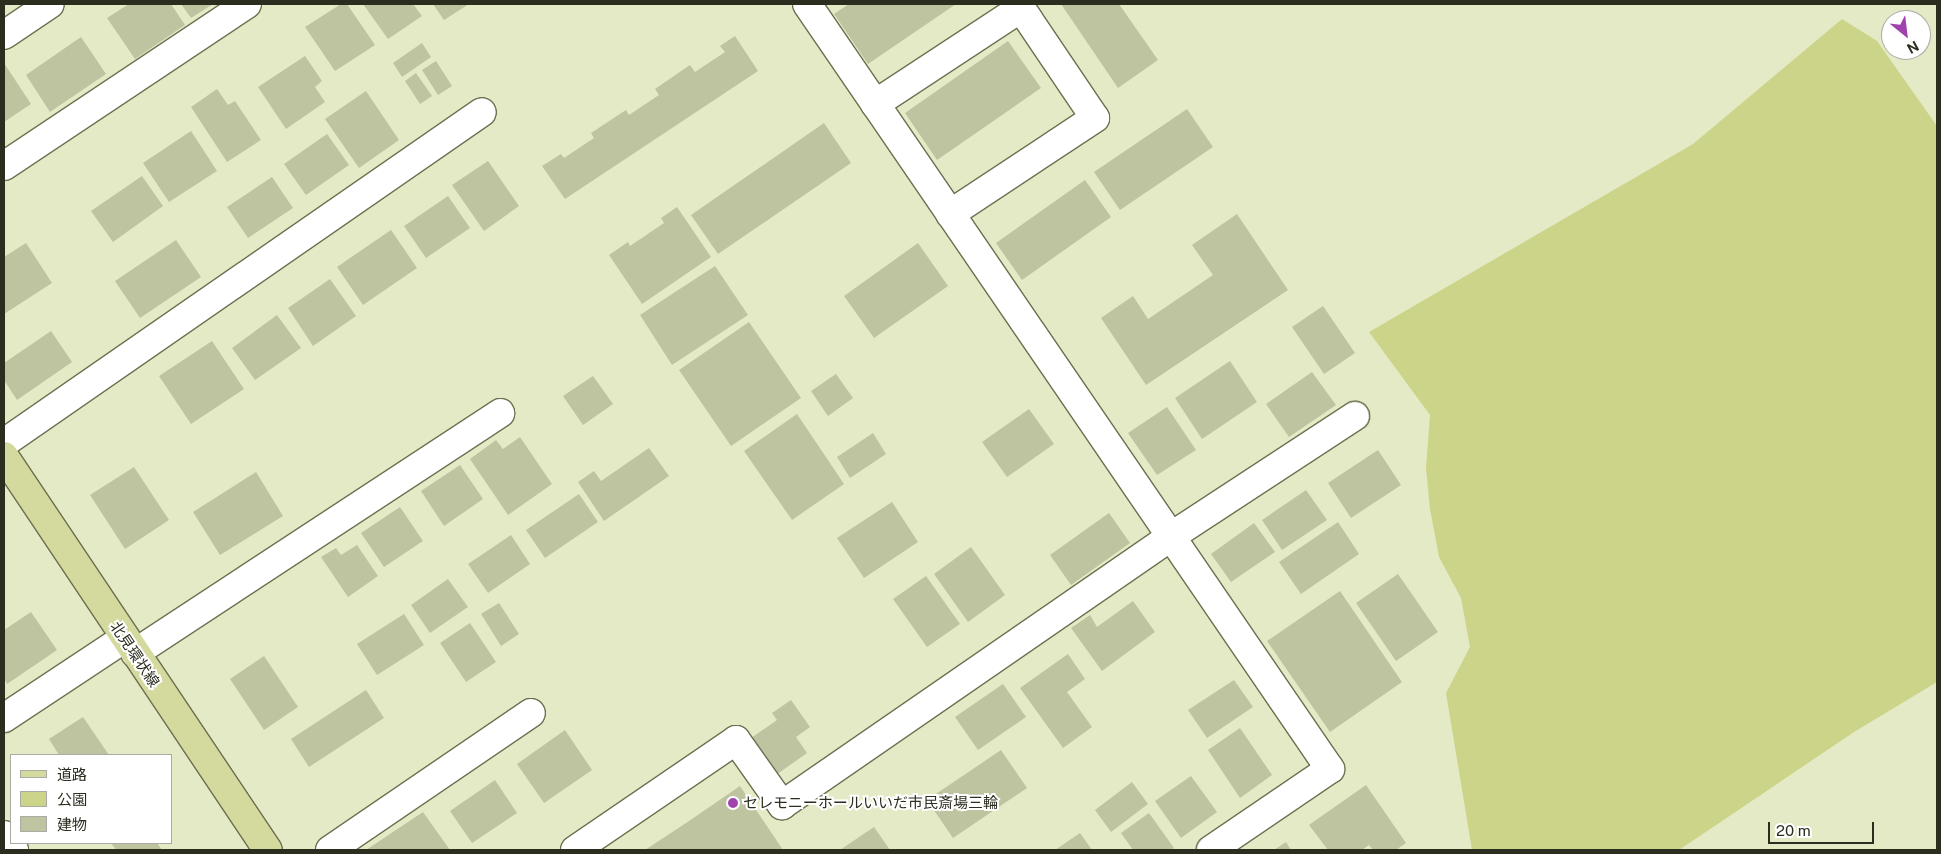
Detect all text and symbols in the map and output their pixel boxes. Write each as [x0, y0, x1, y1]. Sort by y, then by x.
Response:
north arrow [1881, 10, 1931, 60]
text: N [1904, 38, 1921, 57]
street label: 北見環状線 [107, 618, 163, 690]
legend [10, 754, 172, 844]
text: 道路 [57, 766, 87, 783]
text: 公園 [57, 791, 87, 808]
place label: セレモニーホールいいだ市民斎場三輪 [743, 794, 998, 812]
marker: セレモニーホールいいだ市民斎場三輪 [727, 797, 739, 809]
scale bar [1771, 812, 1877, 844]
text: 建物 [57, 816, 87, 833]
text: 20 m [1776, 822, 1811, 839]

